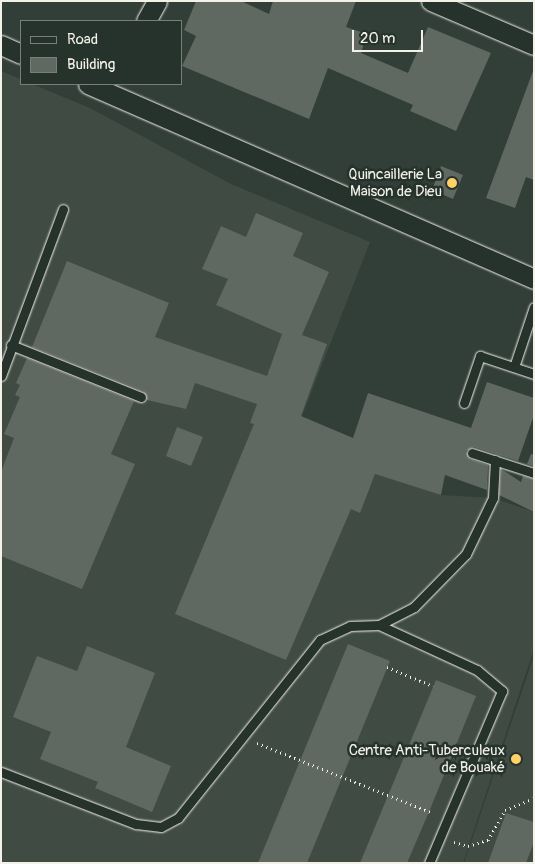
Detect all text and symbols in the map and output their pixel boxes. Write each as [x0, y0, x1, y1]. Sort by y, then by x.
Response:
legend [20, 20, 182, 85]
scale bar [355, 20, 426, 52]
text: 20 m [360, 29, 395, 48]
text: Road [67, 30, 98, 49]
text: Building [67, 55, 115, 74]
place label: Quincaillerie La Maison de Dieu [348, 165, 442, 200]
marker: Quincaillerie La Maison de Dieu [446, 177, 458, 189]
place label: Centre Anti-Tuberculeux de Bouaké [349, 741, 505, 776]
marker: Centre Anti-Tuberculeux de Bouaké [509, 752, 523, 766]

